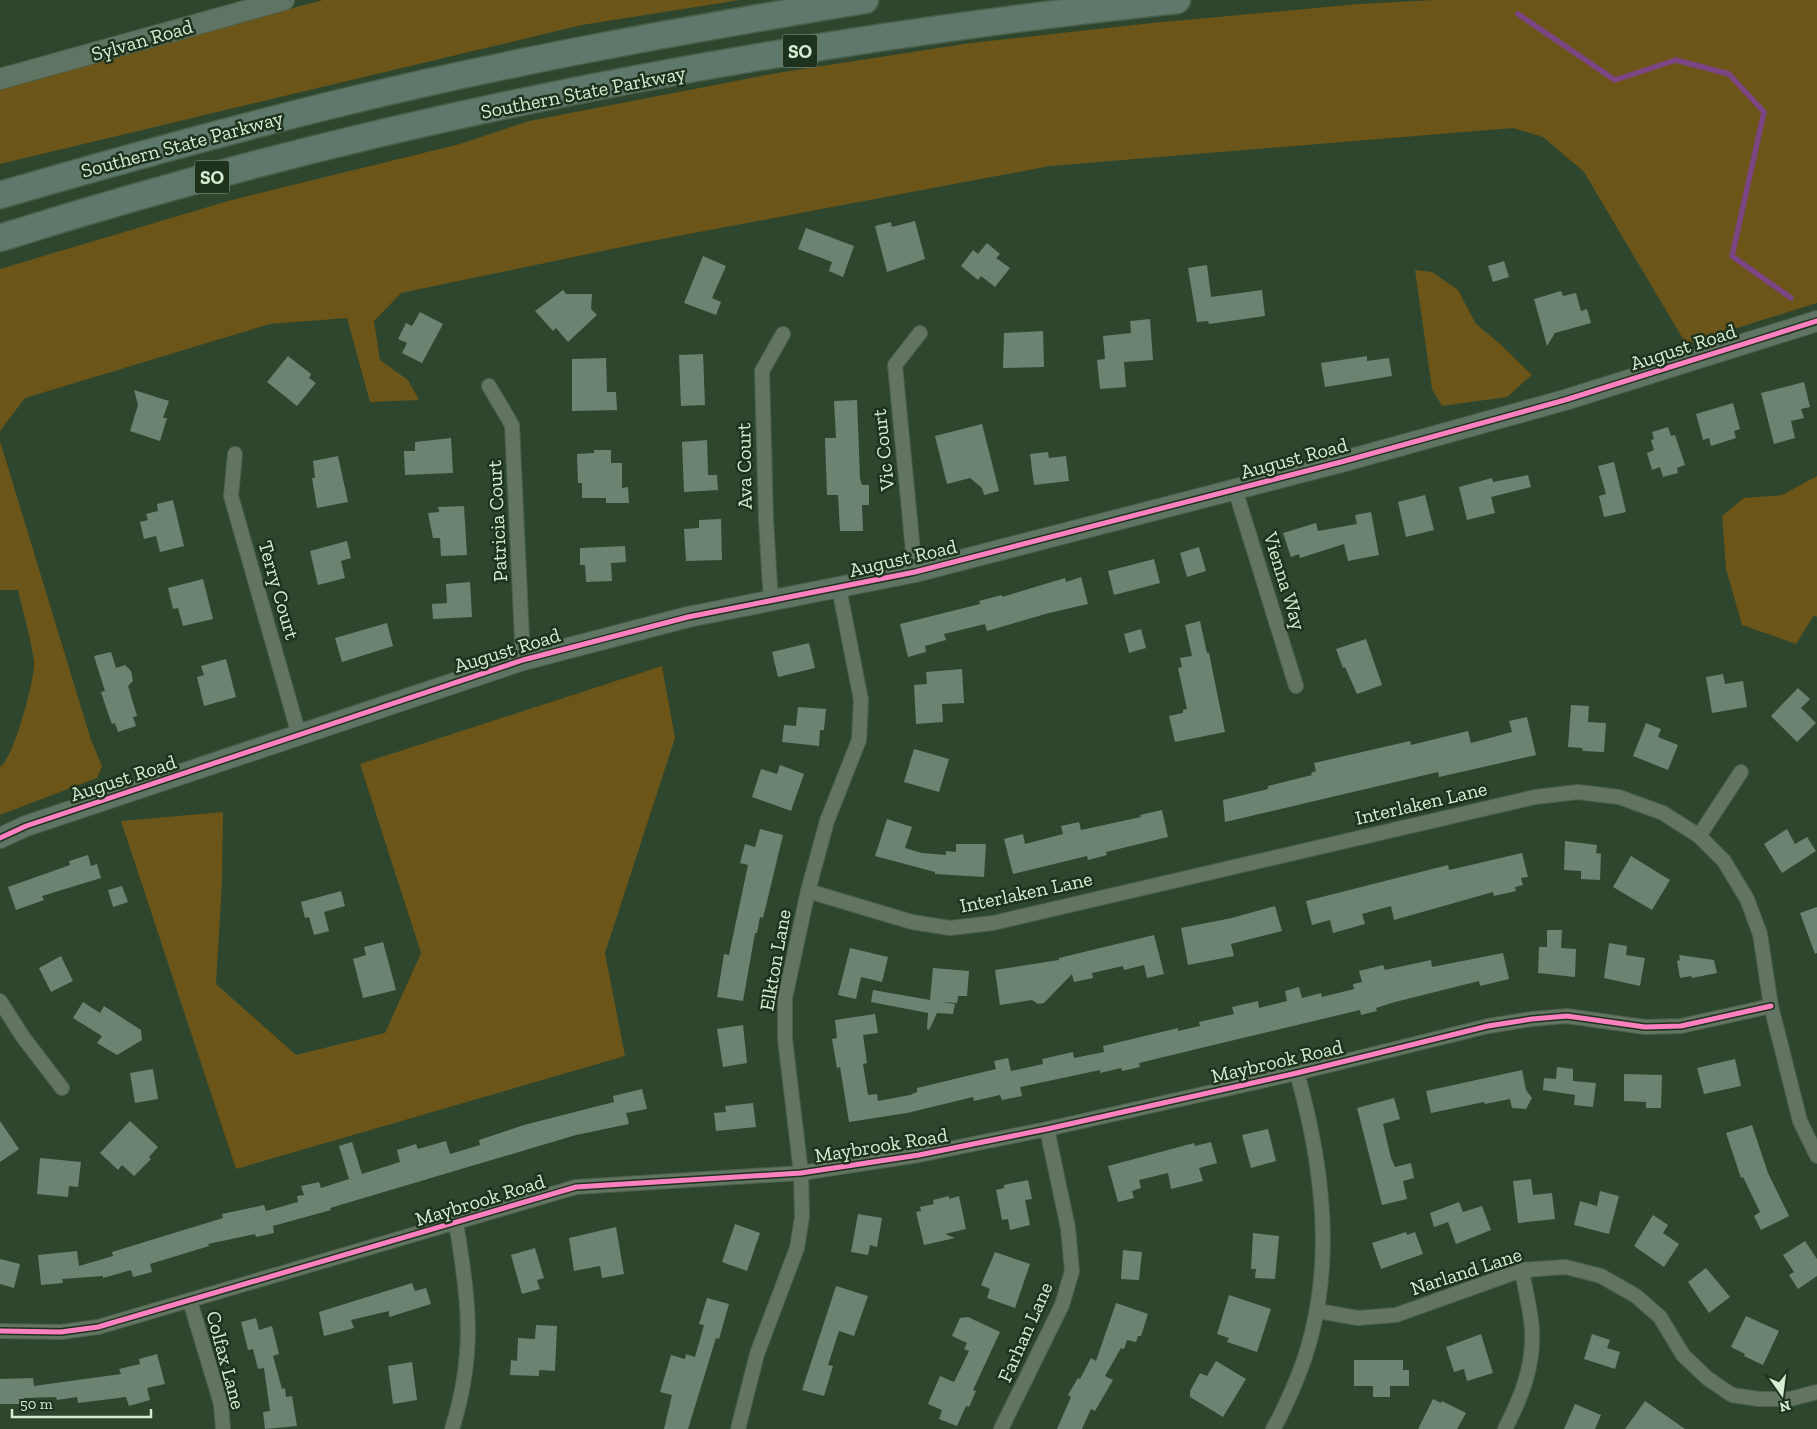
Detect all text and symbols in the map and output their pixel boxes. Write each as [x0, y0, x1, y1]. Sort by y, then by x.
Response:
street label: Sylvan Road [89, 14, 195, 66]
road number: SO [782, 34, 818, 68]
street label: Southern State Parkway [479, 60, 688, 124]
street label: Southern State Parkway [78, 105, 286, 183]
road number: SO [194, 160, 230, 193]
street label: August Road [1627, 319, 1739, 375]
street label: Vic Court [867, 407, 899, 493]
street label: Ava Court [731, 422, 757, 510]
street label: August Road [1238, 432, 1350, 484]
street label: Patricia Court [482, 459, 512, 582]
street label: Vienna Way [1258, 528, 1312, 634]
street label: August Road [847, 534, 959, 582]
street label: Terry Court [253, 538, 305, 643]
street label: August Road [451, 622, 563, 678]
street label: August Road [67, 750, 179, 806]
street label: Interlaken Lane [1353, 776, 1489, 830]
street label: Interlaken Lane [958, 866, 1094, 918]
street label: Elkton Lane [754, 907, 796, 1013]
street label: Maybrook Road [1209, 1034, 1345, 1088]
street label: Maybrook Road [813, 1123, 949, 1167]
street label: Maybrook Road [412, 1169, 548, 1231]
street label: Narland Lane [1407, 1242, 1525, 1300]
street label: Farhan Lane [992, 1278, 1058, 1386]
street label: Colfax Lane [201, 1308, 251, 1412]
north arrow [1757, 1369, 1807, 1419]
scale bar [12, 1386, 151, 1418]
text: 50 m [20, 1395, 53, 1413]
text: N [1777, 1397, 1792, 1416]

